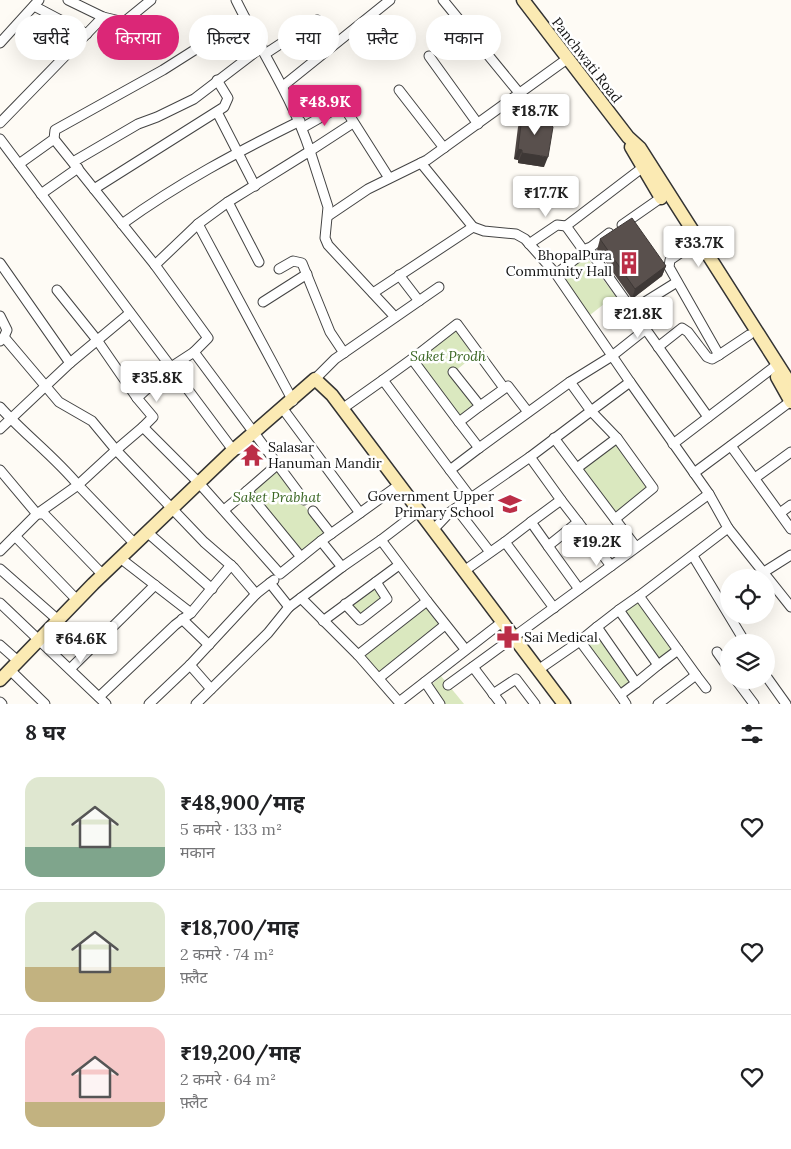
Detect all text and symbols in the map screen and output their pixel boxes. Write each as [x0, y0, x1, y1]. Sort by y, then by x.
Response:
street label: Panchwati Road [548, 14, 626, 106]
chip: खरीदें [15, 15, 87, 60]
chip: किराया [97, 15, 179, 60]
chip: फ़िल्टर [189, 15, 268, 60]
chip: नया [278, 15, 339, 60]
chip: फ़्लैट [349, 15, 416, 60]
chip: मकान [426, 15, 501, 60]
pin: ₹48.9K [284, 84, 366, 127]
text: ₹48.9K [299, 91, 351, 111]
pin: ₹18.7K [494, 94, 576, 136]
text: ₹18.7K [512, 100, 558, 120]
pin: ₹17.7K [505, 176, 587, 218]
text: ₹17.7K [524, 182, 568, 202]
pin: ₹33.7K [658, 226, 740, 268]
text: ₹33.7K [674, 232, 724, 252]
place label: BhopalPura Community Hall [506, 246, 612, 280]
building icon: BhopalPura Community Hall [616, 250, 642, 276]
pin: ₹21.8K [597, 296, 679, 339]
text: ₹21.8K [614, 303, 662, 323]
park label: Saket Prodh [410, 347, 486, 365]
pin: ₹35.8K [116, 360, 198, 403]
text: ₹35.8K [131, 367, 183, 387]
place label: Salasar Hanuman Mandir [268, 438, 382, 472]
temple icon: Salasar Hanuman Mandir [239, 442, 265, 468]
place label: Government Upper Primary School [368, 487, 494, 521]
park label: Saket Prabhat [233, 488, 322, 506]
school or university icon: Government Upper Primary School [497, 491, 523, 517]
pin: ₹19.2K [556, 524, 638, 567]
text: ₹19.2K [573, 531, 621, 551]
map controls [720, 569, 775, 689]
button: locate [720, 569, 775, 624]
pin: ₹64.6K [40, 622, 122, 664]
pharmacy icon: Sai Medical [495, 624, 521, 650]
text: ₹64.6K [55, 628, 107, 648]
place label: Sai Medical [524, 628, 598, 646]
button: layers [720, 634, 775, 689]
text: 8 घर [25, 719, 65, 746]
icon: filters [738, 720, 766, 748]
text: ₹48,900/माह [180, 789, 305, 816]
icon: home [65, 797, 125, 857]
icon: heart [738, 813, 766, 841]
text: 5 कमरे · 133 m² [180, 819, 282, 839]
text: मकान [180, 842, 215, 862]
text: ₹18,700/माह [180, 914, 299, 941]
icon: home [65, 922, 125, 982]
icon: heart [738, 938, 766, 966]
text: 2 कमरे · 74 m² [180, 944, 274, 964]
text: फ़्लैट [180, 967, 208, 987]
text: ₹19,200/माह [180, 1039, 301, 1066]
icon: home [65, 1047, 125, 1107]
icon: heart [738, 1063, 766, 1091]
text: 2 कमरे · 64 m² [180, 1069, 276, 1089]
text: फ़्लैट [180, 1092, 208, 1112]

